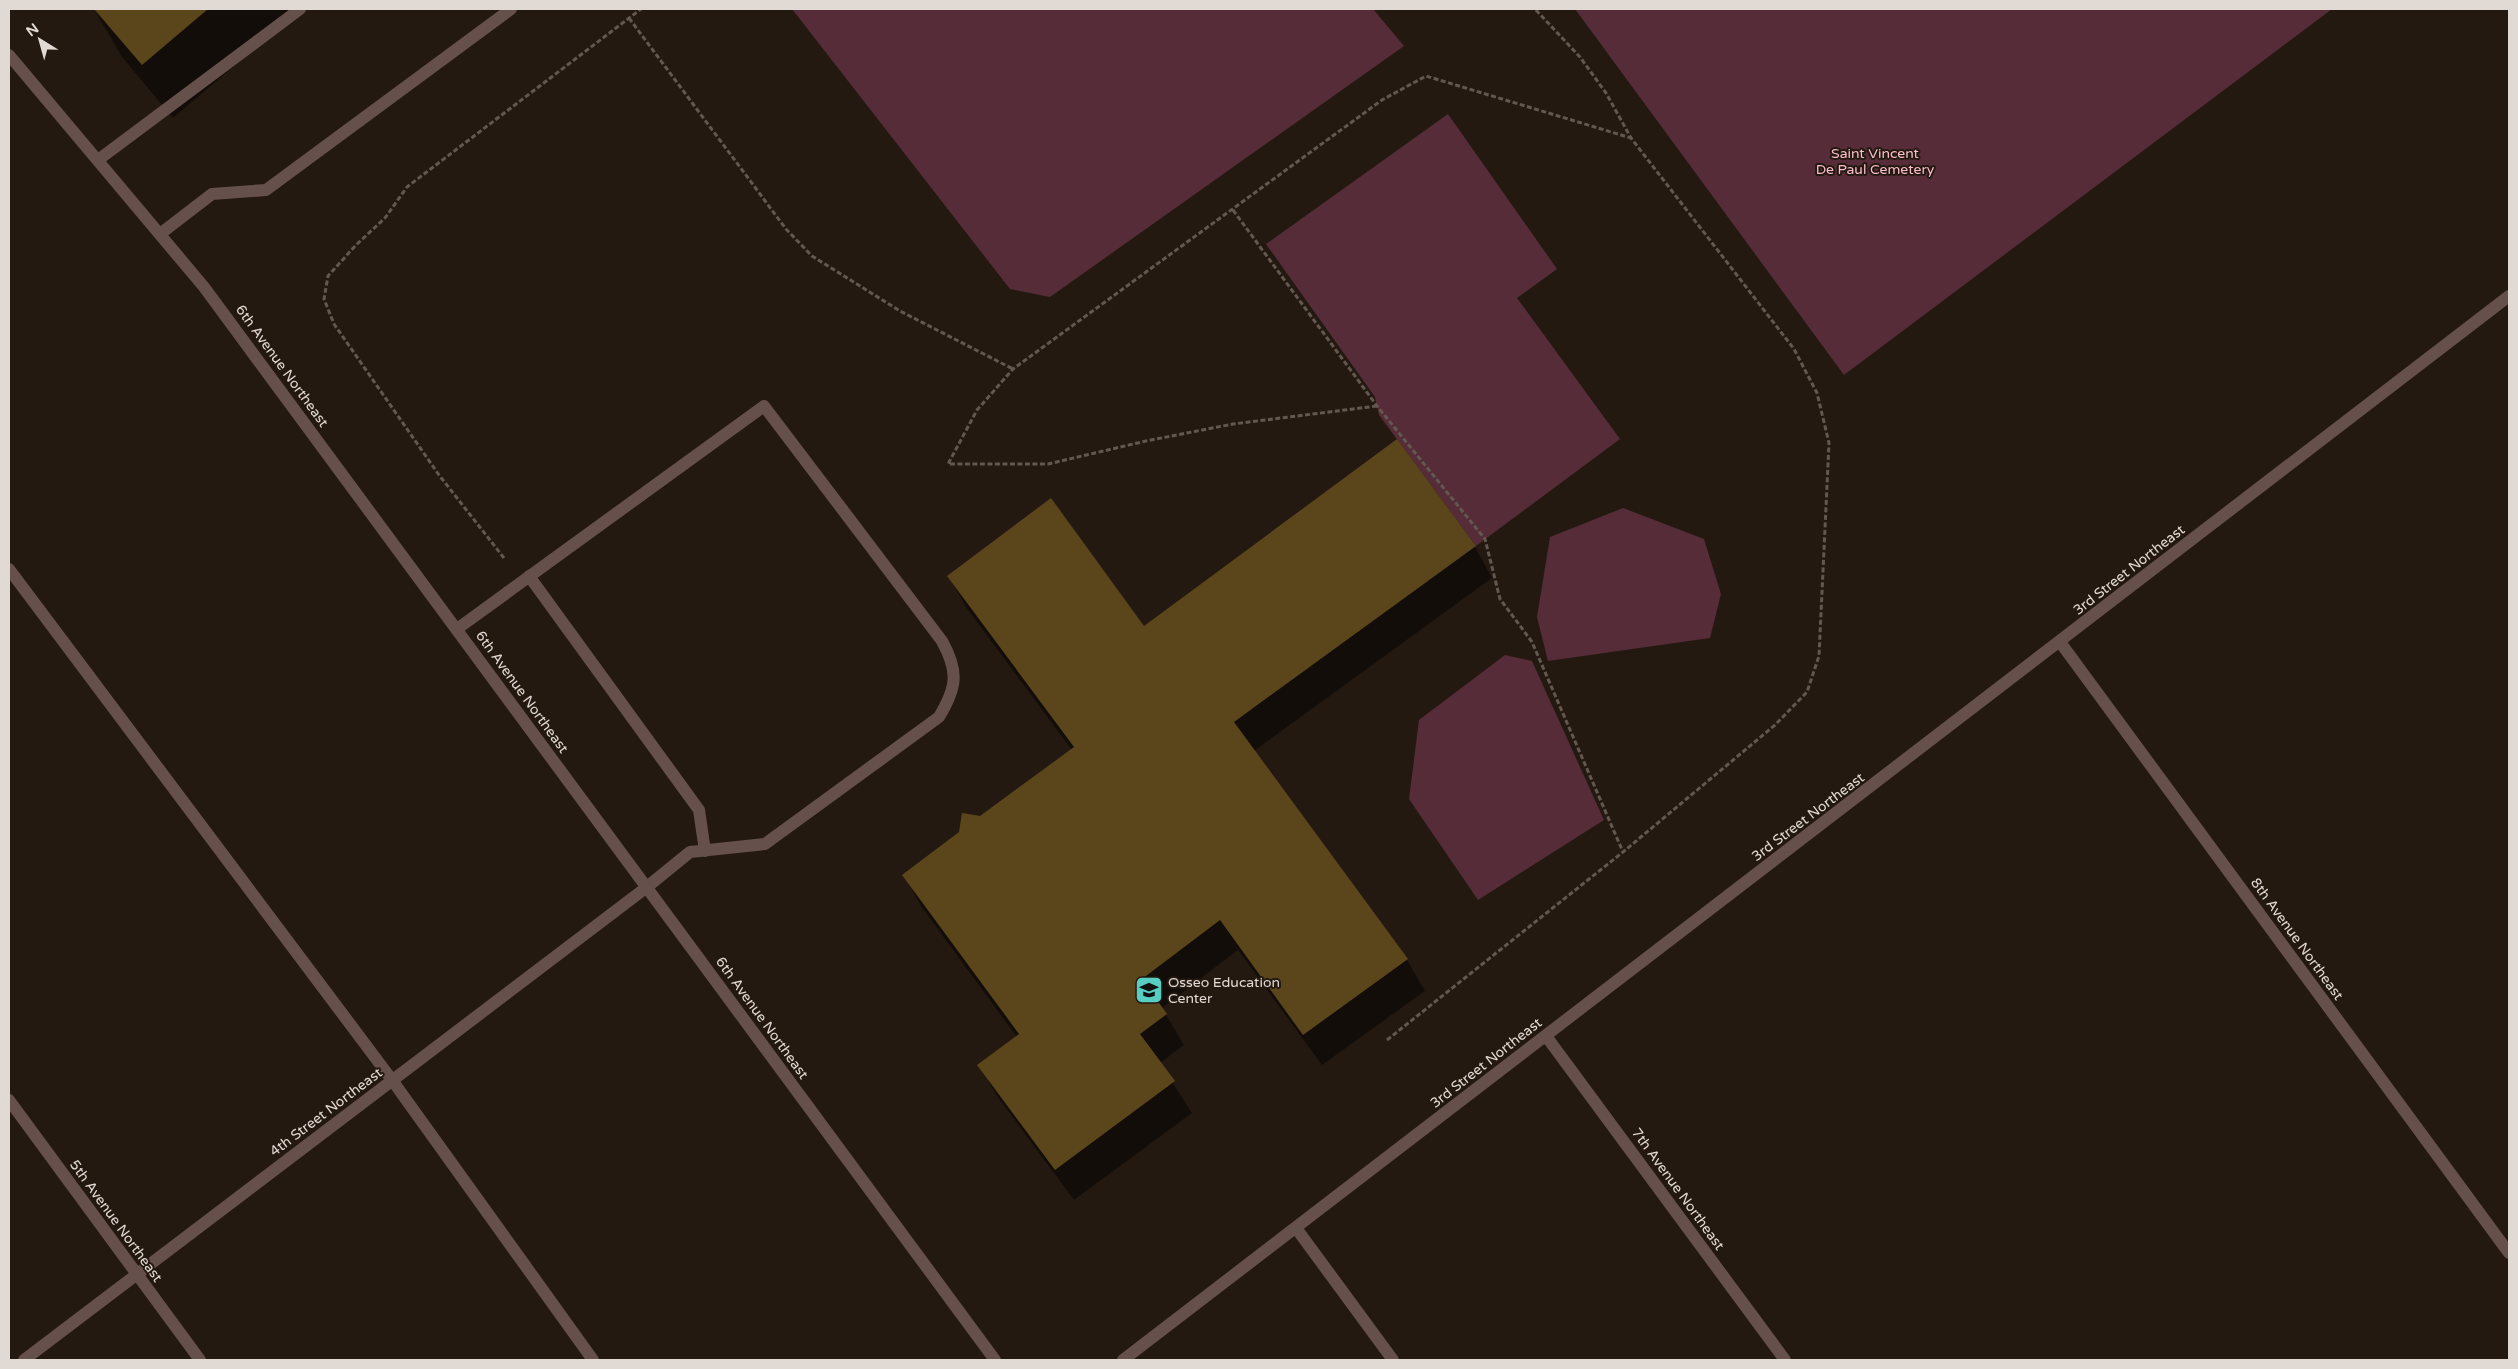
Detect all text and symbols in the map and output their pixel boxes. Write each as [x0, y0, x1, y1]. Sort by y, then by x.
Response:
north arrow [15, 15, 65, 65]
text: N [23, 20, 42, 40]
park label: Saint Vincent De Paul Cemetery [1816, 145, 1935, 178]
street label: 6th Avenue Northeast [232, 302, 332, 431]
street label: 3rd Street Northeast [2070, 521, 2189, 619]
street label: 6th Avenue Northeast [472, 628, 572, 757]
street label: 3rd Street Northeast [1748, 769, 1868, 865]
street label: 8th Avenue Northeast [2247, 875, 2347, 1004]
street label: 6th Avenue Northeast [712, 954, 812, 1083]
place label: Osseo Education Center [1168, 974, 1280, 1007]
school or university icon: Osseo Education Center [1134, 975, 1164, 1005]
street label: 3rd Street Northeast [1427, 1014, 1546, 1112]
street label: 4th Street Northeast [266, 1064, 386, 1160]
street label: 7th Avenue Northeast [1628, 1125, 1728, 1254]
street label: 5th Avenue Northeast [66, 1157, 166, 1286]

